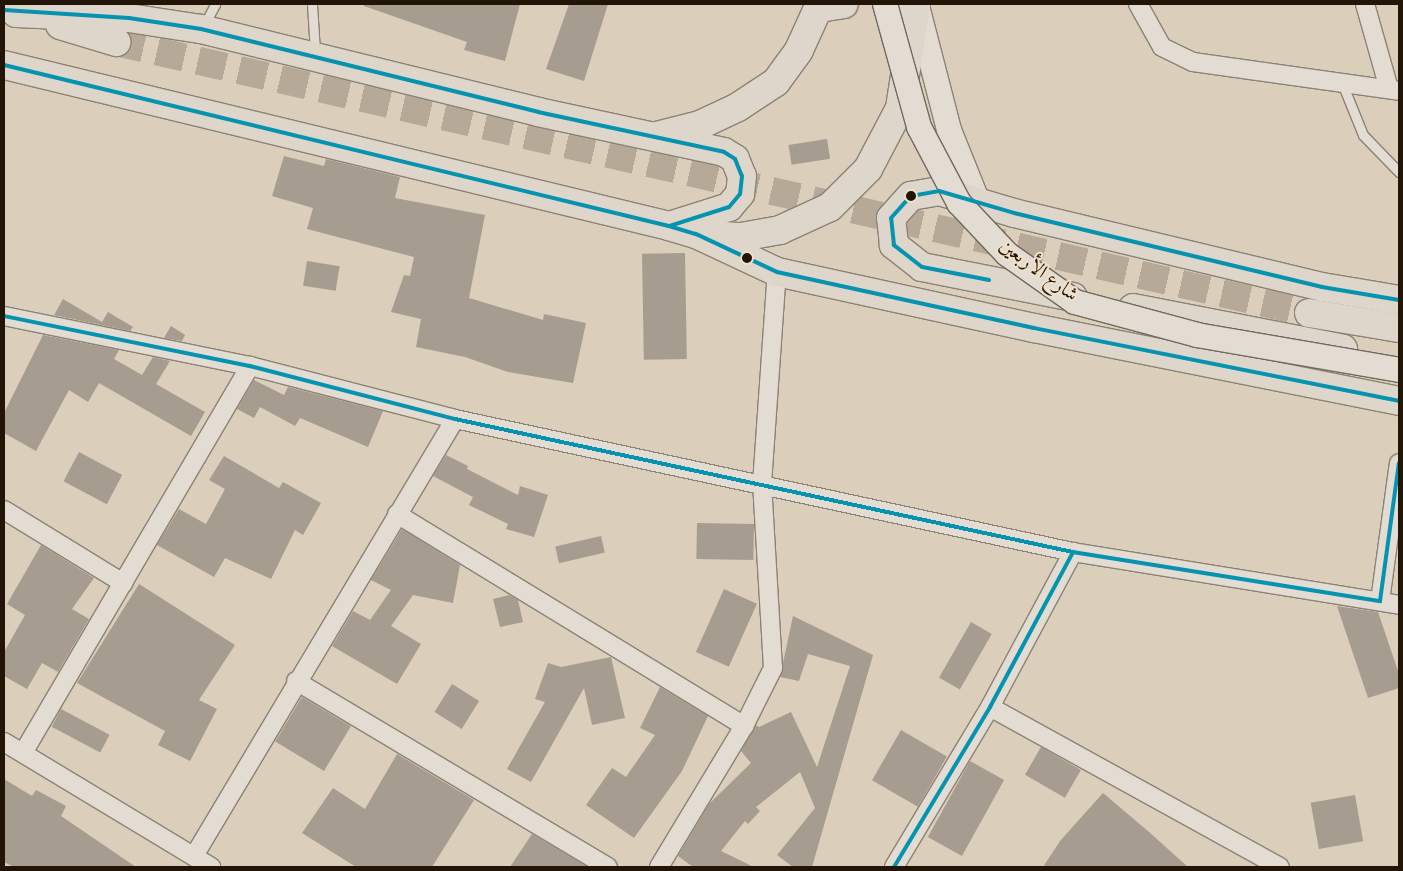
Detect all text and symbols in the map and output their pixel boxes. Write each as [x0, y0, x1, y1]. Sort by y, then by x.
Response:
unlabelled marker [906, 191, 916, 201]
street label: شارع الأربعين [994, 234, 1082, 308]
unlabelled marker [742, 253, 752, 263]

